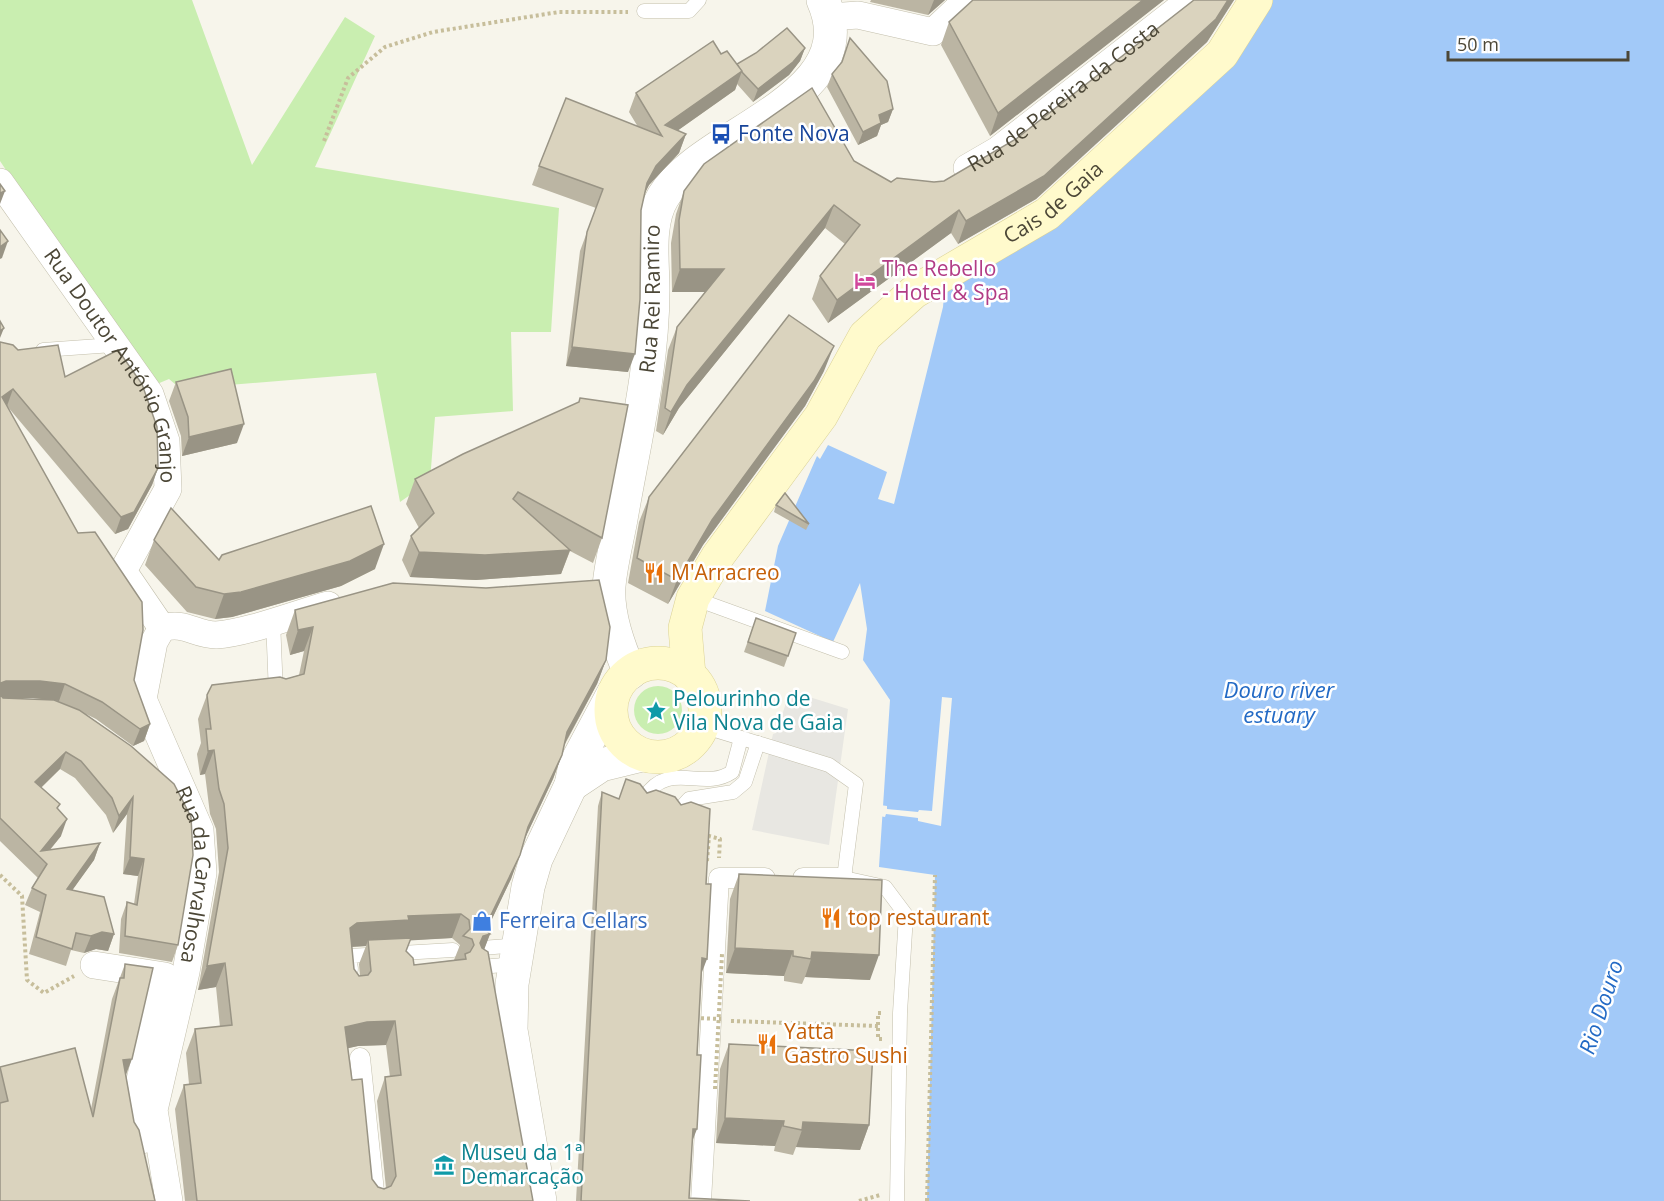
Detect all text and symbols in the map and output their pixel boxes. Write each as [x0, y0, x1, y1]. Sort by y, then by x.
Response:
street label: Rua de Pereira da Costa [962, 14, 1165, 178]
scale bar [1448, 24, 1628, 62]
text: 50 m [1457, 32, 1499, 56]
place label: Fonte Nova [738, 119, 850, 147]
bus stop icon: Fonte Nova [709, 122, 733, 146]
street label: Cais de Gaia [998, 155, 1109, 250]
street label: Rua Rei Ramiro [632, 223, 666, 375]
street label: Rua Doutor António Granjo [38, 242, 183, 484]
place label: The Rebello - Hotel & Spa [882, 254, 1009, 306]
hotel icon: The Rebello - Hotel & Spa [853, 269, 877, 293]
place label: M'Arracreo [671, 558, 780, 586]
restaurant icon: M'Arracreo [642, 561, 666, 585]
water label: Douro river estuary [1224, 674, 1336, 729]
place label: Pelourinho de Vila Nova de Gaia [673, 684, 843, 736]
place icon: Pelourinho de Vila Nova de Gaia [644, 699, 668, 723]
street label: Rua da Carvalhosa [169, 781, 218, 966]
place label: top restaurant [848, 903, 989, 931]
place label: Ferreira Cellars [499, 906, 647, 934]
restaurant icon: top restaurant [819, 906, 843, 930]
shop icon: Ferreira Cellars [470, 909, 494, 933]
water label: Rio Douro [1571, 956, 1629, 1057]
place label: Yatta Gastro Sushi [784, 1017, 908, 1069]
restaurant icon: Yatta Gastro Sushi [755, 1032, 779, 1056]
place label: Museu da 1ª Demarcação [461, 1138, 584, 1190]
museum icon: Museu da 1ª Demarcação [432, 1153, 456, 1177]

